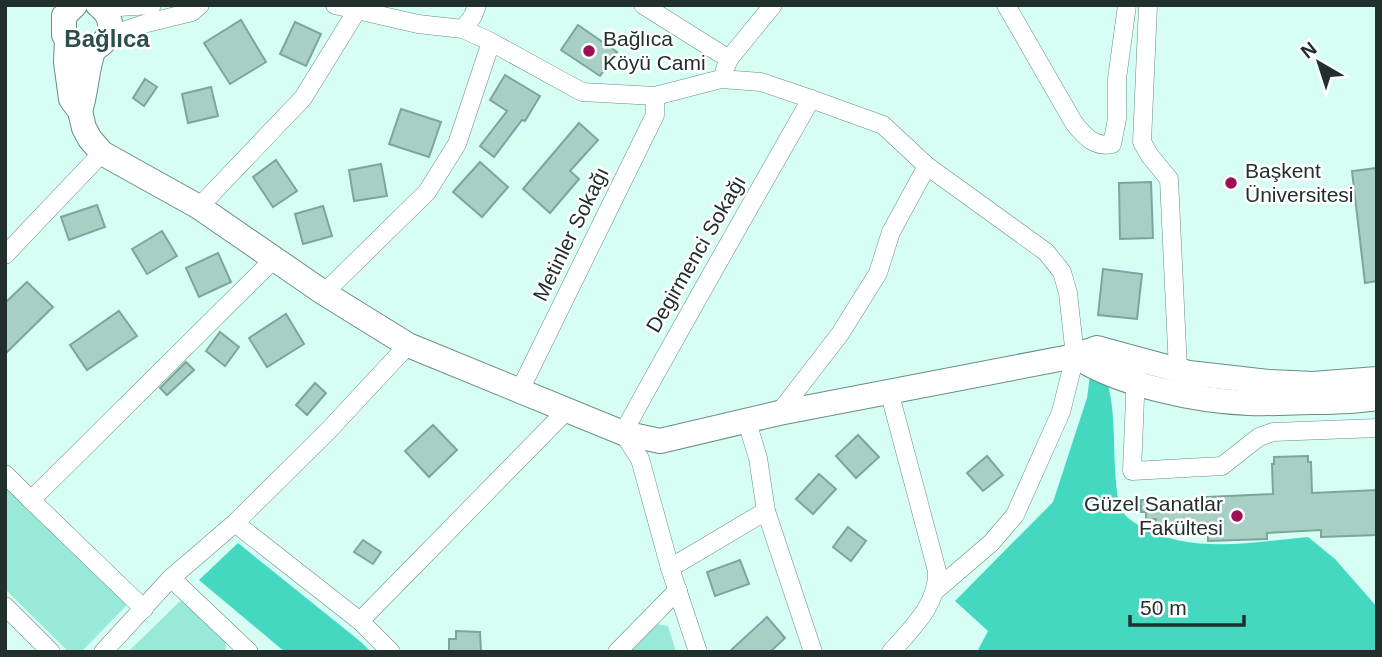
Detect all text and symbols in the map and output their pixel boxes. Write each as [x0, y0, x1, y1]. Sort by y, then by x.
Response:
district label: Bağlıca [64, 25, 150, 52]
place label: Bağlıca Köyü Cami [603, 27, 706, 74]
north arrow [1284, 28, 1354, 98]
text: N [1297, 38, 1321, 63]
marker: Bağlıca Köyü Cami [581, 43, 597, 59]
place label: Başkent Üniversitesi [1245, 159, 1354, 206]
street label: Metinler Sokağı [528, 163, 613, 304]
street label: Degirmenci Sokağı [641, 171, 750, 336]
marker: Başkent Üniversitesi [1223, 175, 1239, 191]
place label: Güzel Sanatlar Fakültesi [1084, 492, 1223, 539]
marker: Güzel Sanatlar Fakültesi [1229, 508, 1245, 524]
scale bar [1130, 584, 1244, 628]
text: 50 m [1140, 596, 1187, 619]

